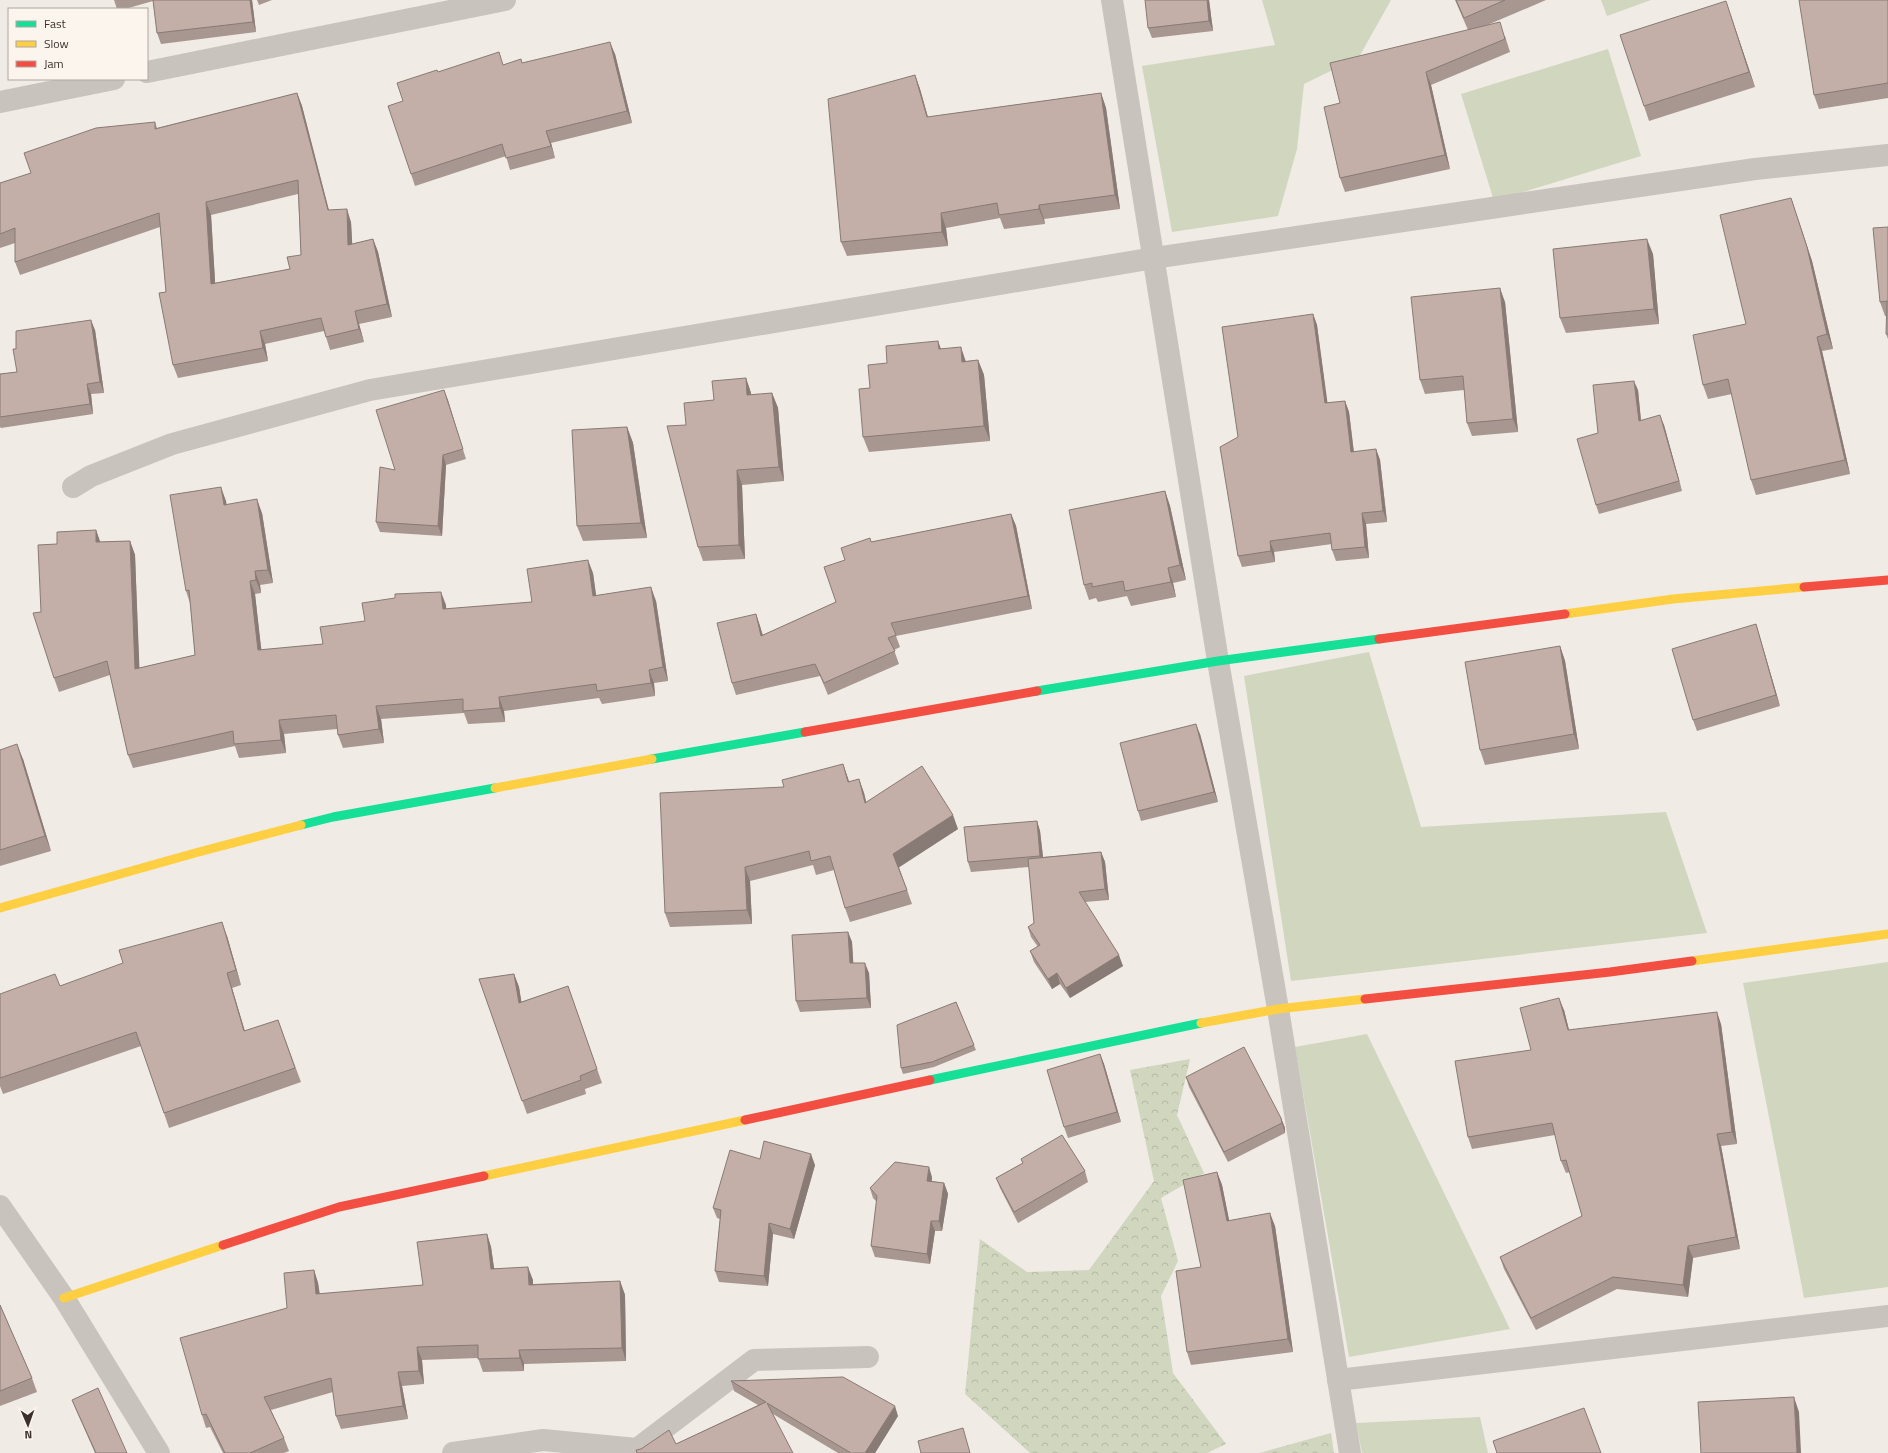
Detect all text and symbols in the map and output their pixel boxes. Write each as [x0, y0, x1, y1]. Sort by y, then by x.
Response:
legend [8, 8, 148, 80]
text: Fast [44, 14, 67, 33]
text: Slow [44, 34, 69, 53]
text: Jam [44, 54, 64, 73]
north arrow [8, 1405, 48, 1445]
text: N [24, 1427, 32, 1443]

